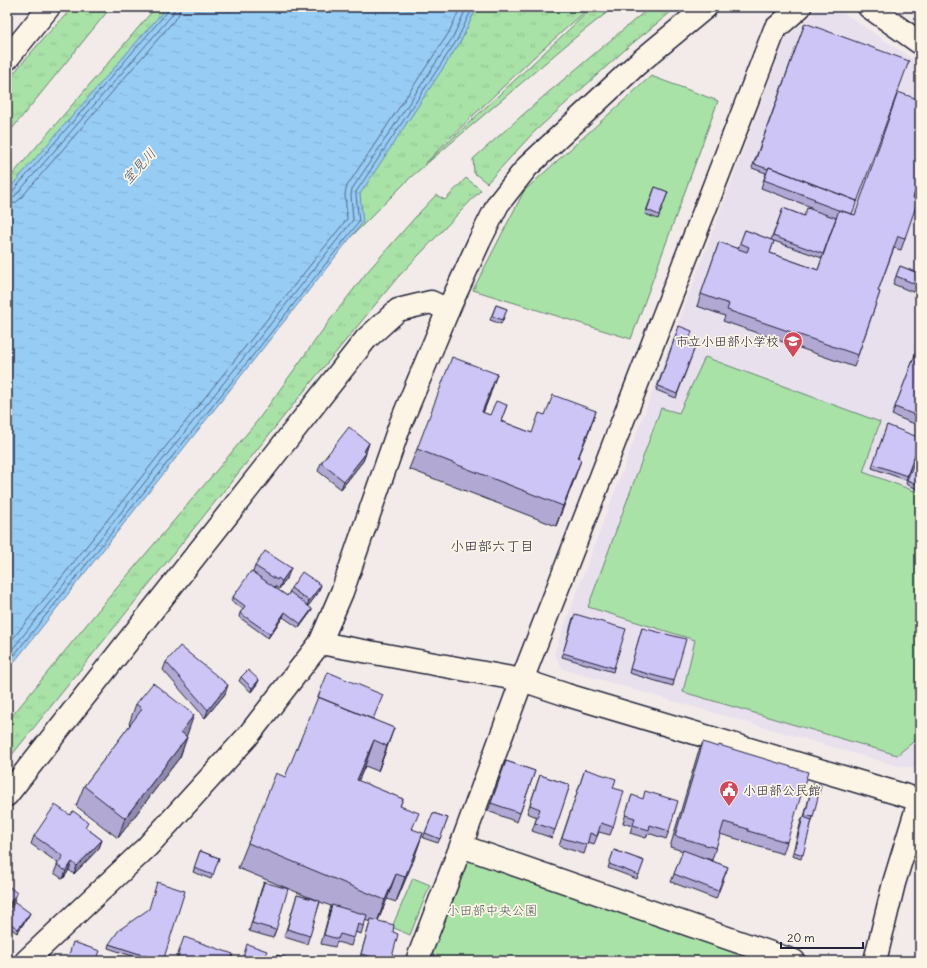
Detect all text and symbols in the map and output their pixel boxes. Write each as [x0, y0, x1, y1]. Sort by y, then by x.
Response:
water label: 室見川 [118, 144, 160, 188]
school or university icon: 市立小田部小学校 [782, 330, 804, 358]
place label: 市立小田部小学校 [675, 333, 779, 350]
district label: 小田部六丁目 [450, 537, 534, 555]
public building icon: 小田部公民館 [718, 779, 740, 807]
place label: 小田部公民館 [743, 782, 821, 799]
park label: 小田部中央公園 [446, 902, 538, 919]
scale bar [781, 924, 863, 950]
text: 20 m [787, 930, 815, 945]

